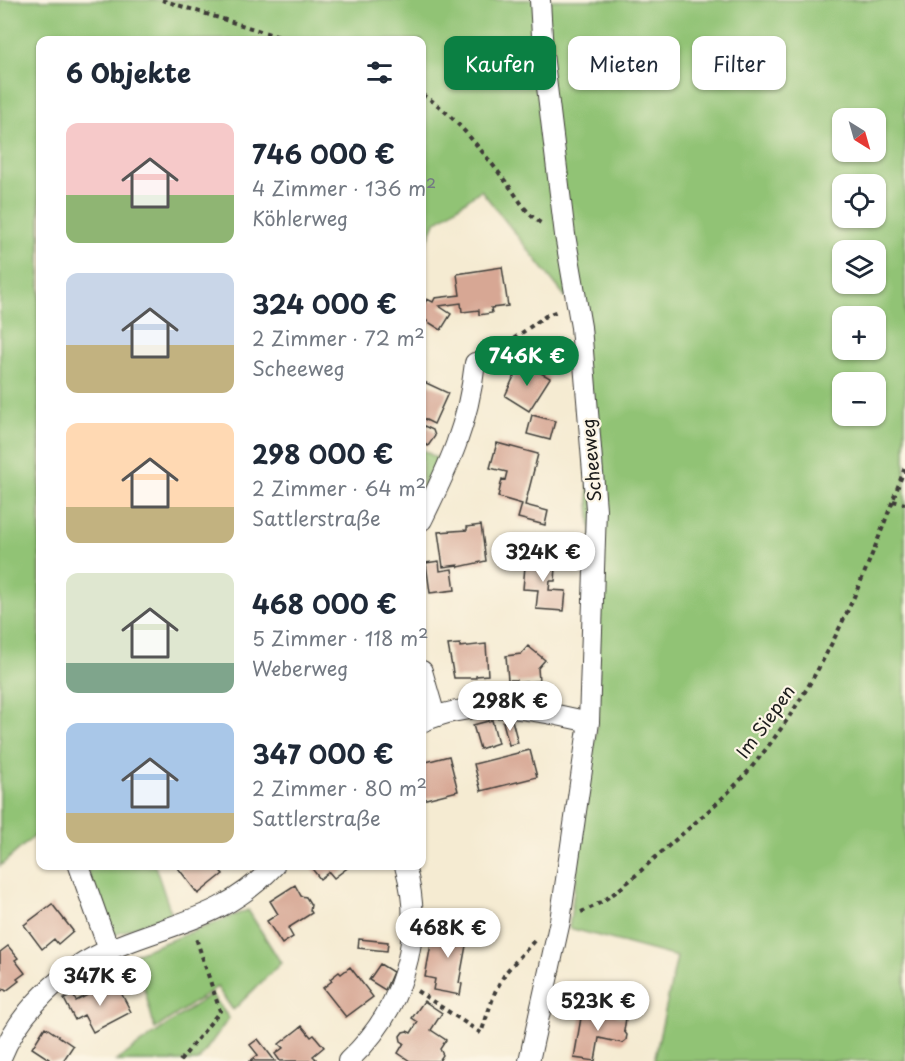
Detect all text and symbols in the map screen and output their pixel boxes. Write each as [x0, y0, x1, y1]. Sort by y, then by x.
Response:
chip: Kaufen [444, 36, 556, 90]
chip: Mieten [568, 36, 680, 90]
chip: Filter [692, 36, 786, 90]
text: 6 Objekte [66, 53, 191, 92]
icon: filters [363, 56, 396, 89]
north arrow [832, 108, 886, 162]
map controls [832, 108, 886, 426]
text: 746 000 € [252, 134, 395, 173]
icon: home [114, 147, 186, 219]
text: 4 Zimmer · 136 m² [252, 173, 436, 203]
button: locate [832, 174, 886, 228]
text: Köhlerweg [252, 203, 348, 233]
button: layers [832, 240, 886, 294]
text: 324 000 € [252, 284, 397, 323]
icon: home [114, 297, 186, 369]
button: + [832, 306, 886, 360]
text: 2 Zimmer · 72 m² [252, 323, 425, 353]
pin: 746K € [478, 336, 576, 387]
text: 746K € [489, 340, 565, 370]
text: Scheeweg [252, 353, 345, 383]
button: − [832, 372, 886, 426]
street label: Scheeweg [573, 417, 608, 503]
text: 298 000 € [252, 434, 393, 473]
icon: home [114, 447, 186, 519]
text: 2 Zimmer · 64 m² [252, 473, 426, 503]
text: Sattlerstraße [252, 503, 381, 533]
pin: 324K € [494, 532, 592, 583]
text: 324K € [505, 536, 581, 566]
text: 468 000 € [252, 584, 397, 623]
icon: home [114, 597, 186, 669]
text: 5 Zimmer · 118 m² [252, 623, 428, 653]
text: Weberweg [252, 653, 348, 683]
street label: Im Siepen [729, 679, 801, 764]
pin: 298K € [461, 681, 559, 732]
text: 298K € [472, 685, 548, 715]
text: 347 000 € [252, 734, 394, 773]
icon: home [114, 747, 186, 819]
text: 2 Zimmer · 80 m² [252, 773, 427, 803]
text: Sattlerstraße [252, 803, 381, 833]
pin: 468K € [399, 908, 497, 959]
text: 468K € [410, 912, 486, 942]
pin: 347K € [51, 956, 149, 1007]
text: 347K € [63, 960, 137, 990]
pin: 523K € [549, 981, 647, 1032]
text: 523K € [560, 985, 636, 1015]

